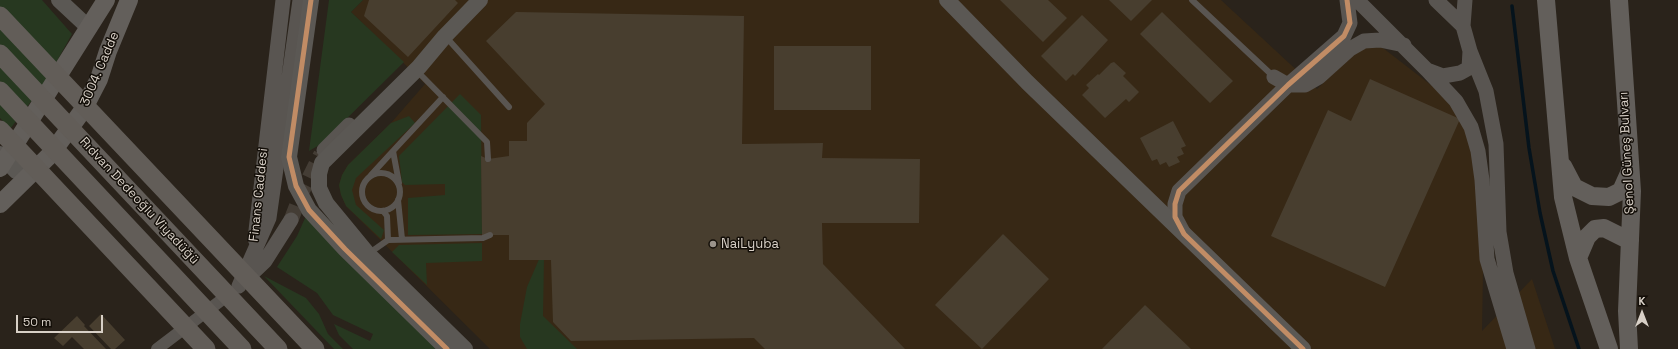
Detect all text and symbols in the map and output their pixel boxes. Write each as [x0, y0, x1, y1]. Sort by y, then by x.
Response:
street label: 3004. Cadde [77, 29, 123, 109]
street label: Şenol Güneş Bulvarı [1616, 91, 1638, 215]
street label: Rıdvan Dedeoğlu Viyadüğü [76, 134, 202, 268]
street label: Finans Caddesi [246, 147, 272, 243]
place label: NaiLyuba [721, 236, 779, 252]
marker: NaiLyuba [708, 239, 718, 249]
north arrow [1622, 293, 1662, 333]
text: K [1639, 294, 1645, 308]
scale bar [18, 307, 105, 333]
text: 50 m [23, 314, 51, 330]

